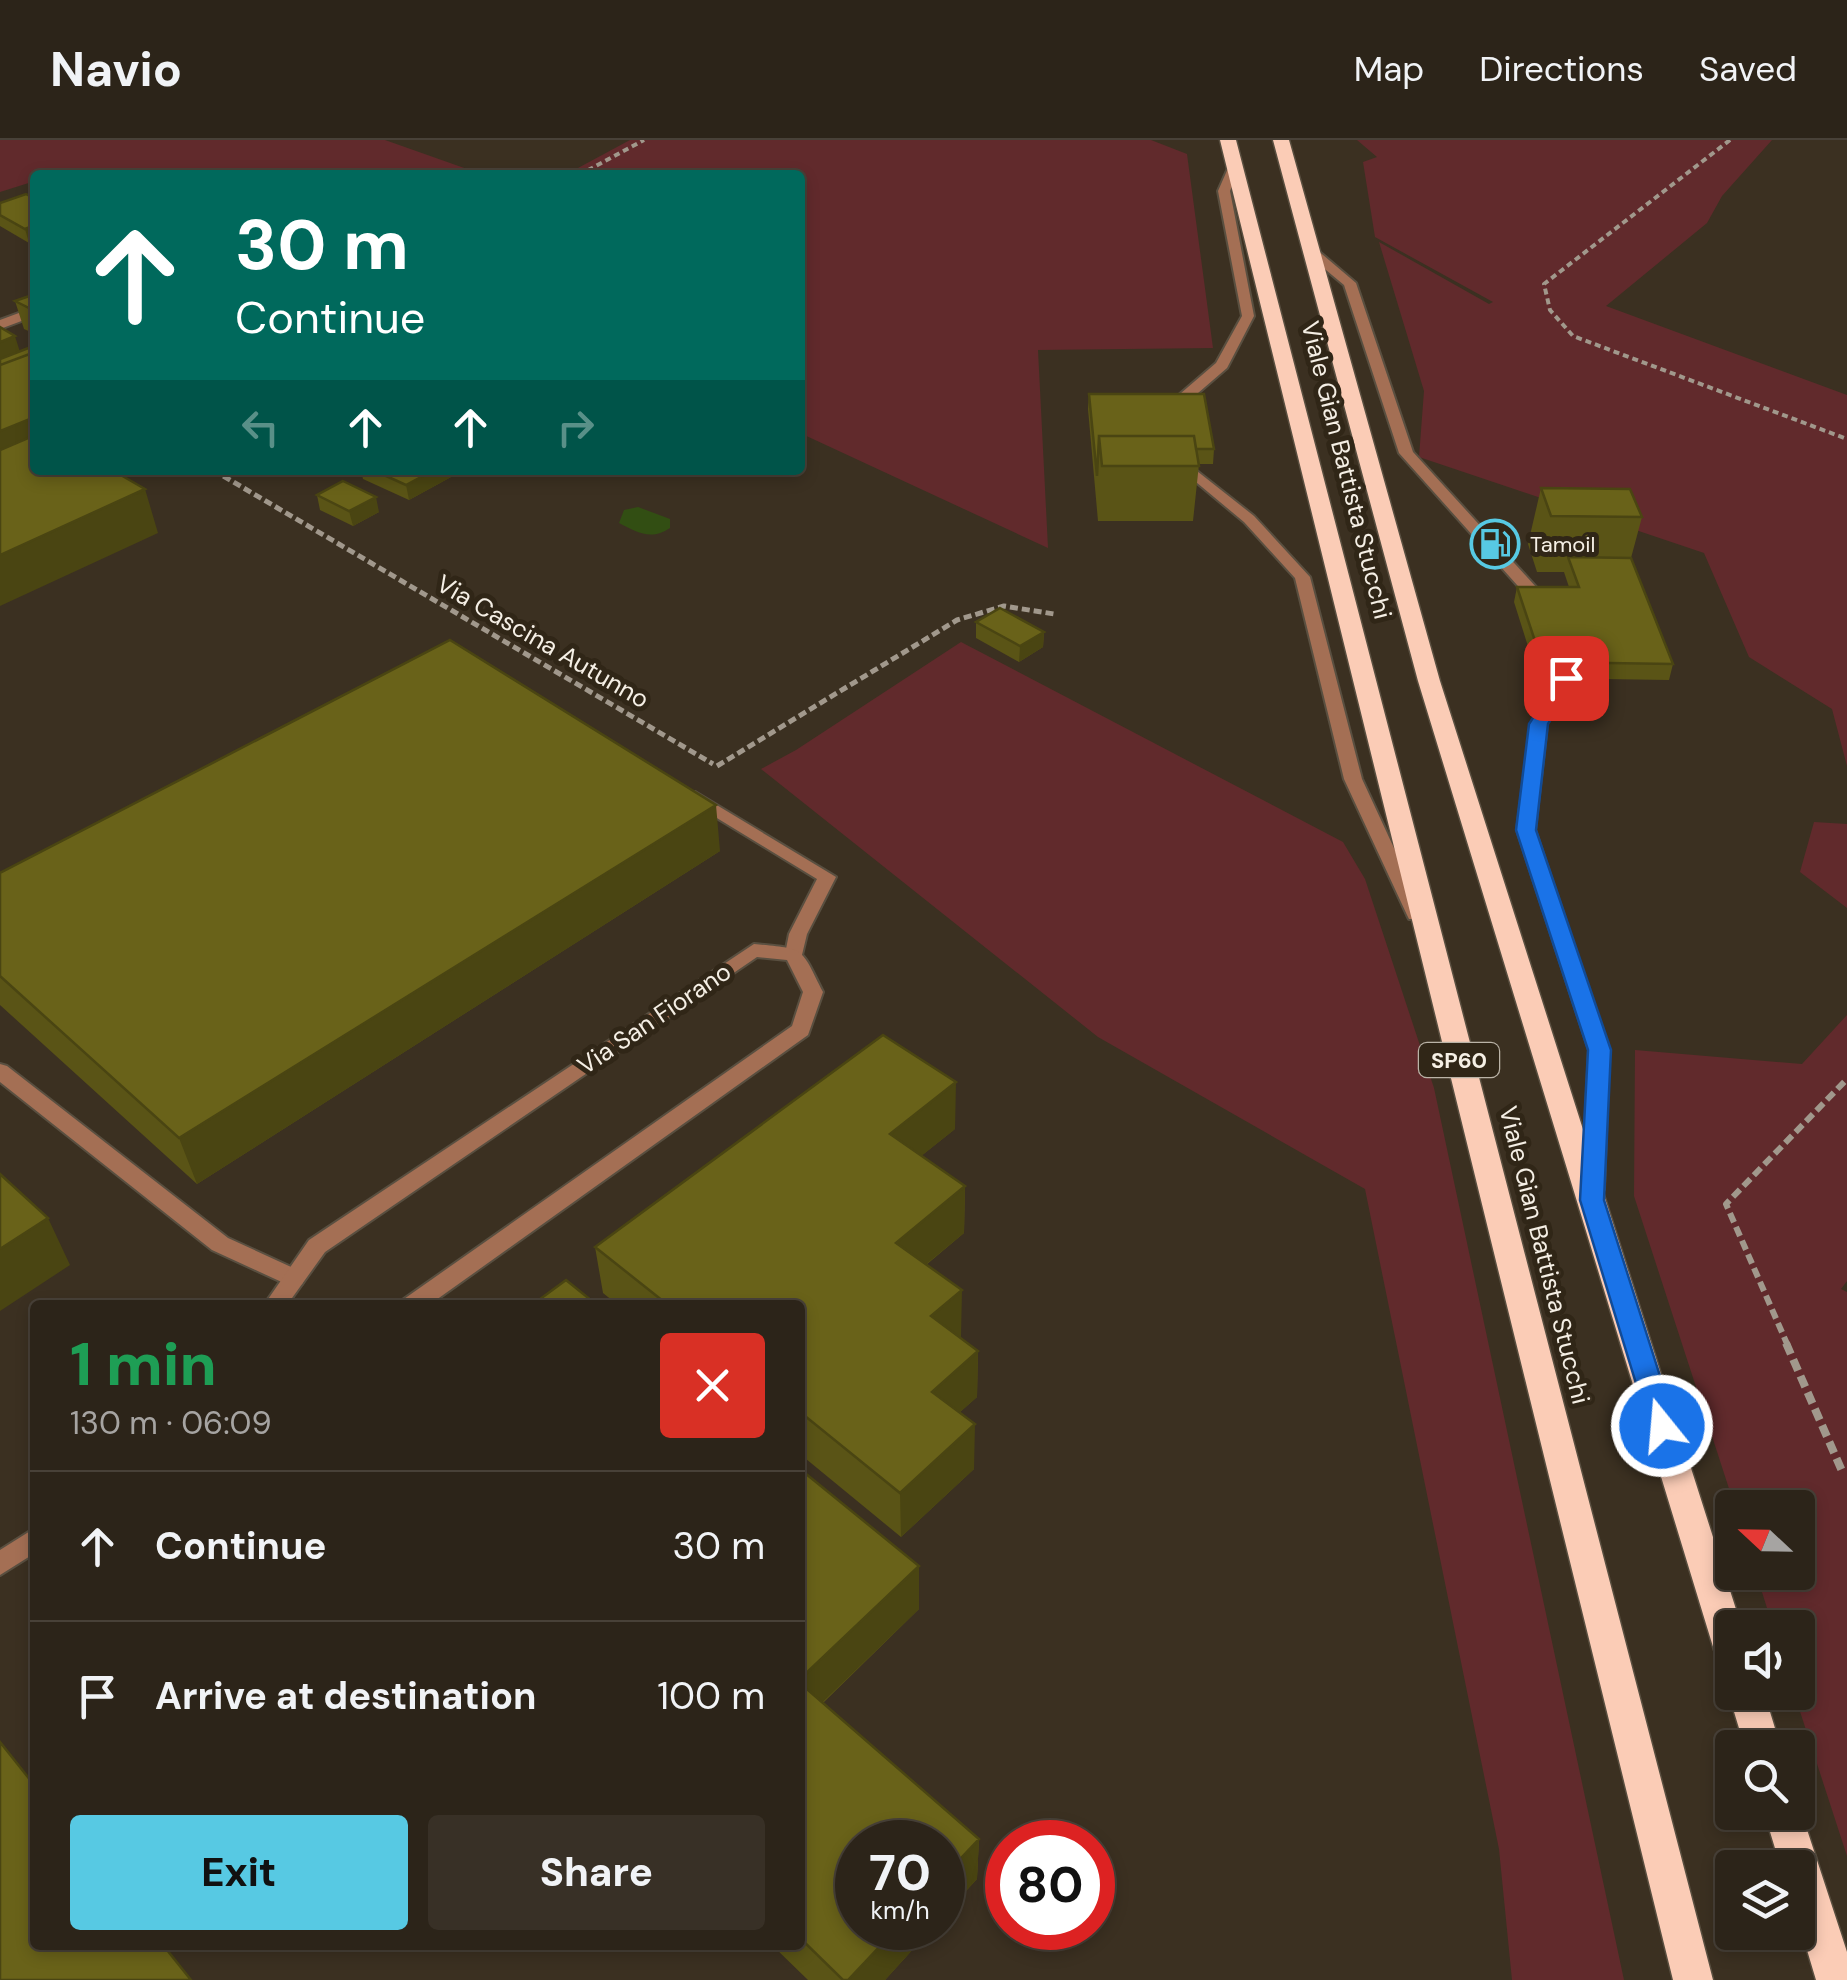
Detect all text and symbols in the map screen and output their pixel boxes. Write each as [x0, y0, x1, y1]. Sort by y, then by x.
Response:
text: Navio [50, 38, 182, 101]
text: Map [1354, 46, 1424, 92]
text: Directions [1479, 46, 1644, 92]
text: Saved [1699, 46, 1797, 92]
text: 30 m [235, 200, 409, 291]
icon: ahead [70, 210, 200, 340]
text: Continue [235, 288, 425, 347]
street label: Viale Gian Battista Stucchi [1294, 318, 1400, 623]
icon: left [233, 400, 288, 455]
icon: ahead [338, 400, 393, 455]
icon: ahead [443, 400, 498, 455]
icon: right [548, 400, 603, 455]
fuel station icon: Tamoil [1469, 518, 1521, 570]
place label: Tamoil [1530, 530, 1596, 559]
street label: Via Cascina Autunno [430, 567, 655, 716]
pin [1524, 636, 1609, 721]
icon: arrive [1539, 651, 1594, 706]
street label: Via San Fiorano [571, 955, 737, 1082]
road number: SP60 [1419, 1043, 1499, 1077]
street label: Viale Gian Battista Stucchi [1492, 1103, 1598, 1408]
text: 1 min [70, 1325, 217, 1404]
button: close [660, 1333, 765, 1438]
position arrow [1610, 1374, 1714, 1478]
text: 130 m · 06:09 [70, 1402, 272, 1444]
north arrow [1715, 1490, 1815, 1590]
map controls [1715, 1490, 1815, 1950]
icon: ahead [70, 1519, 125, 1574]
text: Continue [155, 1521, 326, 1571]
text: 30 m [673, 1521, 765, 1571]
button: sound [1715, 1610, 1815, 1710]
icon: arrive [70, 1669, 125, 1724]
text: Arrive at destination [155, 1671, 537, 1721]
text: 100 m [657, 1671, 765, 1721]
button: search [1715, 1730, 1815, 1830]
button: Exit [70, 1815, 408, 1930]
button: Share [428, 1815, 765, 1930]
speed limit sign: 80 [985, 1820, 1115, 1950]
text: 70 [869, 1840, 931, 1906]
button: layers [1715, 1850, 1815, 1950]
text: km/h [870, 1894, 930, 1927]

